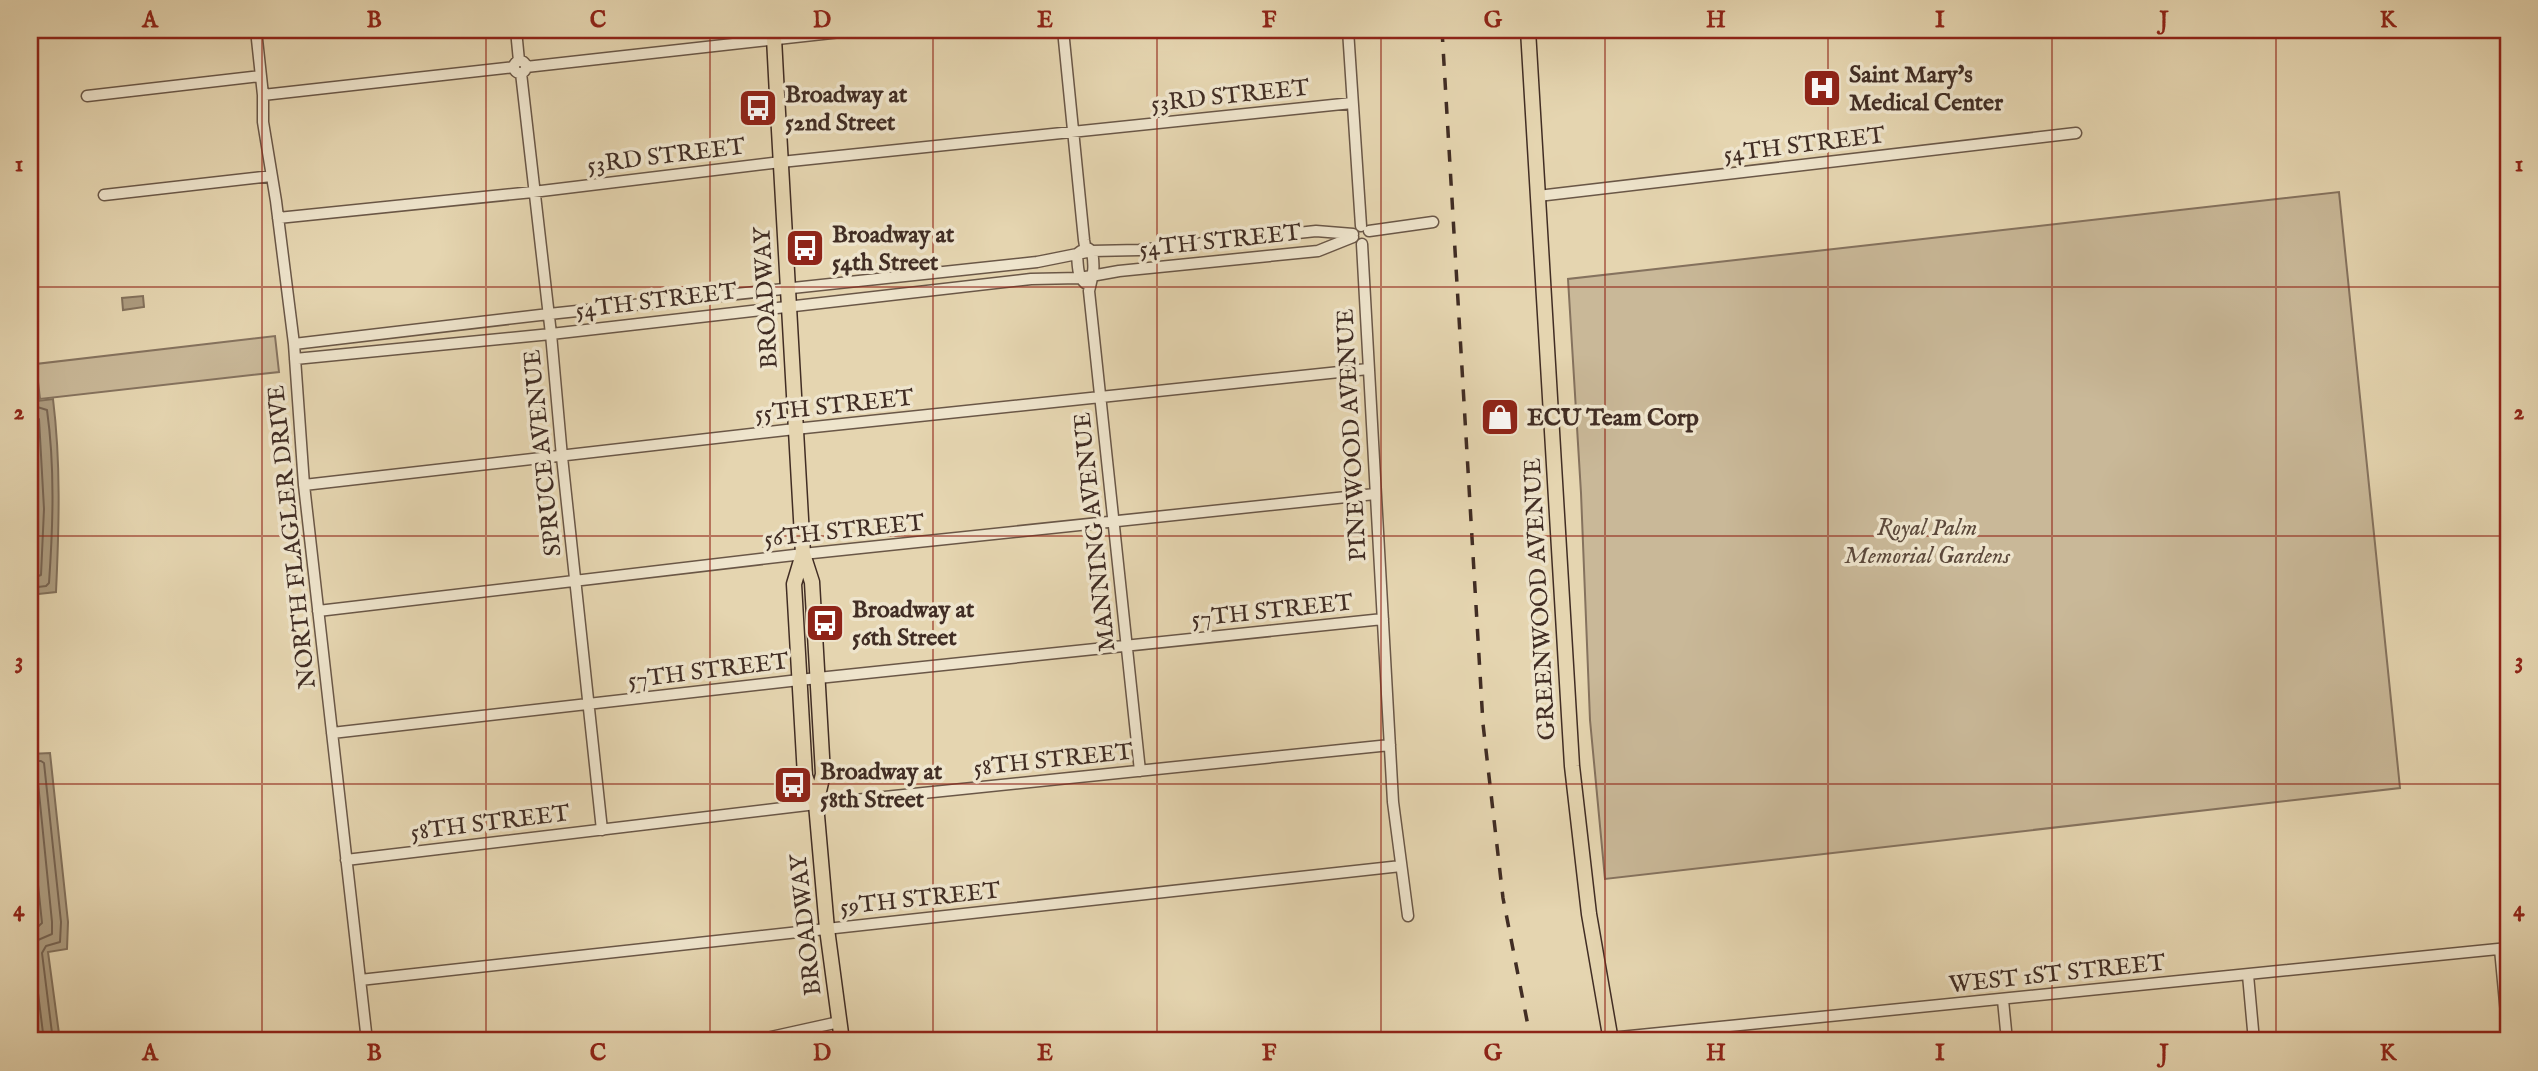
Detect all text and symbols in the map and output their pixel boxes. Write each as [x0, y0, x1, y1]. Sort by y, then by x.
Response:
text: A [141, 6, 159, 35]
text: B [366, 6, 382, 35]
text: C [590, 6, 607, 35]
text: D [813, 6, 831, 35]
text: E [1037, 6, 1053, 35]
text: F [1262, 6, 1277, 35]
text: G [1484, 6, 1503, 35]
text: H [1706, 6, 1726, 35]
text: I [1935, 6, 1945, 35]
text: J [2156, 6, 2169, 35]
text: K [2380, 6, 2398, 35]
place label: Saint Mary's Medical Center [1849, 60, 2003, 119]
hospital icon: Saint Mary's Medical Center [1801, 67, 1843, 109]
street label: 53RD STREET [1149, 73, 1311, 120]
place label: Broadway at 52nd Street [785, 80, 908, 139]
bus stop icon: Broadway at 52nd Street [737, 87, 779, 129]
street label: 54TH STREET [1722, 120, 1887, 171]
street label: 53RD STREET [585, 131, 747, 182]
text: 1 [15, 150, 23, 179]
text: 1 [2515, 150, 2523, 179]
street label: 54TH STREET [1138, 218, 1303, 265]
place label: Broadway at 54th Street [832, 220, 955, 279]
street label: BROADWAY [747, 225, 786, 370]
bus stop icon: Broadway at 54th Street [784, 227, 826, 269]
street label: 54TH STREET [574, 276, 739, 327]
street label: PINEWOOD AVENUE [1330, 308, 1375, 562]
street label: SPRUCE AVENUE [517, 348, 570, 558]
street label: NORTH FLAGLER DRIVE [261, 383, 324, 690]
street label: 55TH STREET [753, 383, 916, 430]
shop icon: ECU Team Corp [1479, 396, 1521, 438]
text: 2 [14, 398, 25, 427]
text: 2 [2514, 398, 2525, 427]
place label: ECU Team Corp [1527, 403, 1699, 434]
street label: MANNING AVENUE [1068, 411, 1123, 653]
street label: GREENWOOD AVENUE [1518, 457, 1563, 741]
street label: 56TH STREET [763, 508, 926, 555]
park label: Royal Palm Memorial Gardens [1844, 513, 2011, 572]
street label: 57TH STREET [1190, 588, 1355, 635]
place label: Broadway at 56th Street [852, 595, 975, 654]
bus stop icon: Broadway at 56th Street [804, 602, 846, 644]
street label: 57TH STREET [626, 646, 791, 697]
text: 3 [15, 647, 23, 676]
text: 3 [2515, 647, 2523, 676]
street label: 58TH STREET [972, 737, 1135, 784]
place label: Broadway at 58th Street [820, 757, 943, 816]
bus stop icon: Broadway at 58th Street [772, 764, 814, 806]
street label: 58TH STREET [409, 798, 572, 849]
street label: BROADWAY [783, 851, 829, 997]
street label: 59TH STREET [838, 876, 1002, 923]
text: 4 [13, 895, 25, 924]
text: 4 [2513, 895, 2525, 924]
street label: WEST 1ST STREET [1948, 948, 2167, 1001]
text: A [141, 1039, 159, 1068]
text: B [366, 1039, 382, 1068]
text: C [590, 1039, 607, 1068]
text: D [813, 1039, 831, 1068]
text: E [1037, 1039, 1053, 1068]
text: F [1262, 1039, 1277, 1068]
text: G [1484, 1039, 1503, 1068]
text: H [1706, 1039, 1726, 1068]
text: I [1935, 1039, 1945, 1068]
text: J [2156, 1039, 2169, 1068]
text: K [2380, 1039, 2398, 1068]

